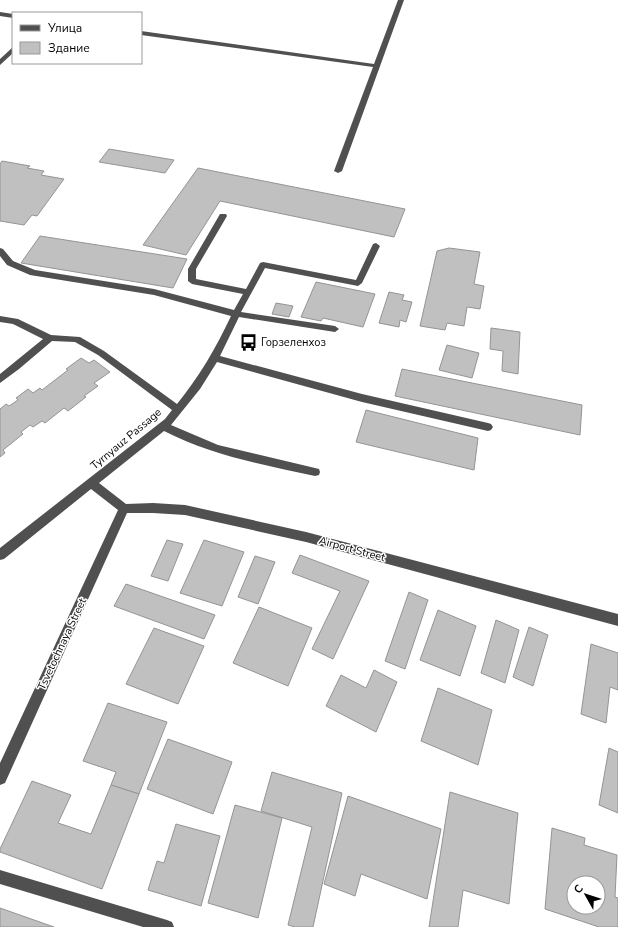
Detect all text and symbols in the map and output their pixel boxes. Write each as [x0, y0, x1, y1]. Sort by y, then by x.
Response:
legend [12, 12, 142, 64]
text: Улица [47, 20, 82, 36]
text: Здание [48, 40, 90, 56]
bus stop icon: Горзеленхоз [238, 332, 258, 352]
place label: Горзеленхоз [261, 335, 326, 350]
street label: Tyrnyauz Passage [87, 405, 165, 473]
street label: Airport Street [317, 533, 387, 565]
street label: Tsvetochnaya Street [34, 595, 90, 692]
north arrow [566, 875, 606, 915]
text: С [570, 881, 587, 897]

